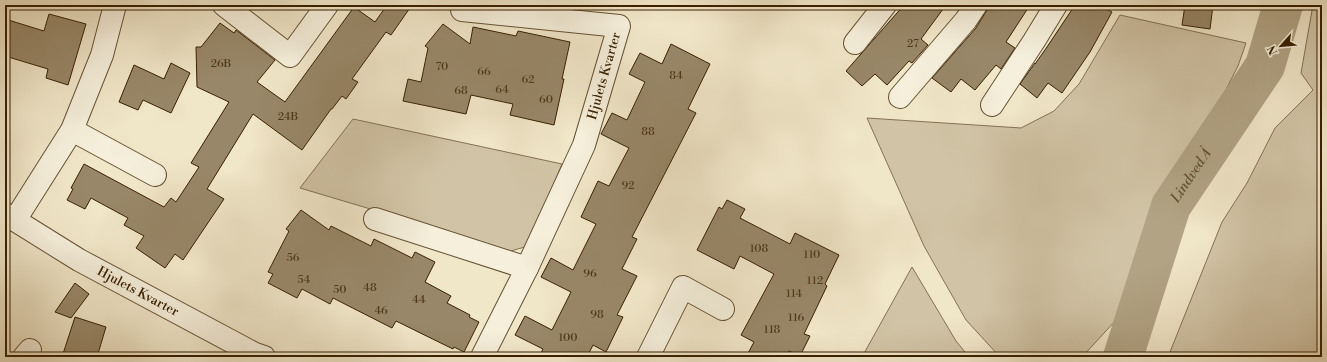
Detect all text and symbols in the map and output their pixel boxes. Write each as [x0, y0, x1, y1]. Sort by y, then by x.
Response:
north arrow [1261, 26, 1301, 66]
street label: Hjulets Kvarter [584, 30, 624, 122]
house number: 27 [907, 37, 919, 51]
text: N [1265, 43, 1281, 57]
house number: 26B [211, 57, 232, 71]
house number: 70 [436, 60, 448, 74]
house number: 66 [477, 65, 491, 79]
house number: 84 [669, 69, 683, 83]
house number: 62 [522, 73, 534, 87]
house number: 64 [495, 83, 509, 97]
house number: 68 [454, 84, 468, 98]
house number: 60 [539, 93, 553, 107]
house number: 24B [278, 110, 299, 124]
house number: 88 [641, 125, 655, 139]
water label: Lindved Å [1166, 144, 1216, 207]
house number: 92 [622, 179, 634, 193]
house number: 108 [750, 242, 768, 256]
house number: 110 [804, 248, 820, 262]
house number: 56 [287, 251, 300, 265]
street label: Hjulets Kvarter [94, 263, 182, 320]
house number: 96 [583, 267, 597, 281]
house number: 54 [298, 273, 311, 287]
house number: 112 [807, 274, 823, 288]
house number: 48 [363, 281, 377, 295]
house number: 50 [333, 283, 347, 297]
house number: 114 [786, 287, 802, 301]
house number: 44 [412, 293, 426, 307]
house number: 46 [374, 304, 388, 318]
house number: 98 [590, 308, 604, 322]
house number: 116 [788, 311, 804, 325]
house number: 118 [764, 323, 780, 337]
house number: 100 [559, 331, 577, 345]

